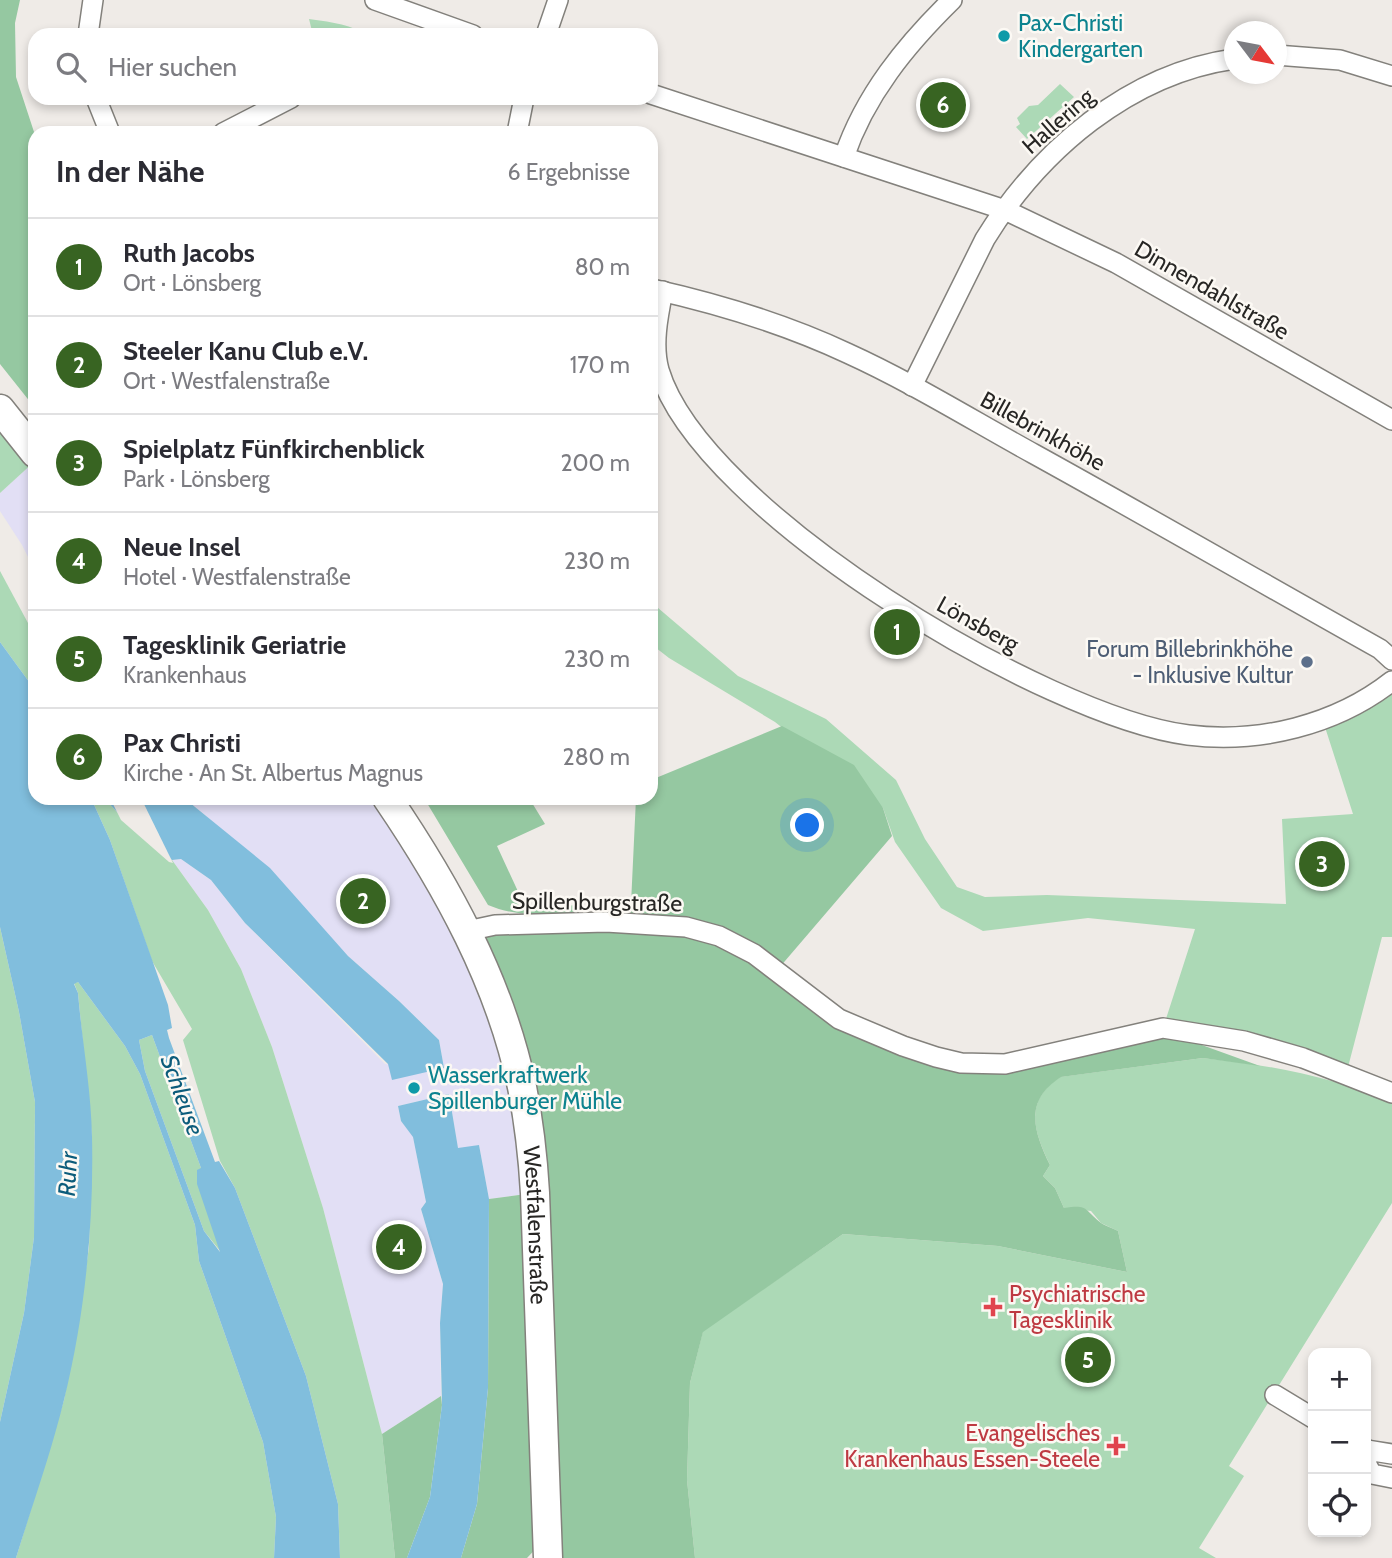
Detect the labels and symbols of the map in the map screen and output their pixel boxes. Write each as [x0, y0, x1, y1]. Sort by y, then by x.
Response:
place label: Pax-Christi Kindergarten [1018, 9, 1143, 63]
north arrow [1224, 21, 1287, 84]
marker: Pax-Christi Kindergarten [996, 28, 1012, 44]
pin: 6 [920, 79, 966, 131]
street label: Hallering [1016, 82, 1100, 160]
street label: Dinnendahlstraße [1130, 234, 1294, 346]
street label: Billebrinkhöhe [976, 385, 1111, 477]
street label: Lönsberg [932, 590, 1024, 658]
pin: 1 [874, 606, 920, 658]
place label: Forum Billebrinkhöhe - Inklusive Kultur [1086, 635, 1294, 689]
marker: Forum Billebrinkhöhe - Inklusive Kultur [1299, 654, 1315, 670]
your location [790, 808, 824, 842]
pin: 3 [1299, 838, 1345, 890]
pin: 2 [340, 875, 386, 927]
street label: Spillenburgstraße [512, 887, 683, 917]
water label: Schleuse [155, 1051, 210, 1139]
place label: Wasserkraftwerk Spillenburger Mühle [428, 1061, 622, 1115]
marker: Wasserkraftwerk Spillenburger Mühle [406, 1080, 422, 1096]
street label: Westfalenstraße [517, 1144, 553, 1305]
water label: Ruhr [52, 1149, 83, 1197]
pin: 4 [376, 1221, 422, 1273]
place label: Psychiatrische Tagesklinik [1009, 1280, 1146, 1334]
marker: Psychiatrische Tagesklinik [983, 1297, 1003, 1317]
pin: 5 [1065, 1334, 1111, 1386]
place label: Evangelisches Krankenhaus Essen-Steele [844, 1419, 1100, 1473]
marker: Evangelisches Krankenhaus Essen-Steele [1106, 1436, 1126, 1456]

